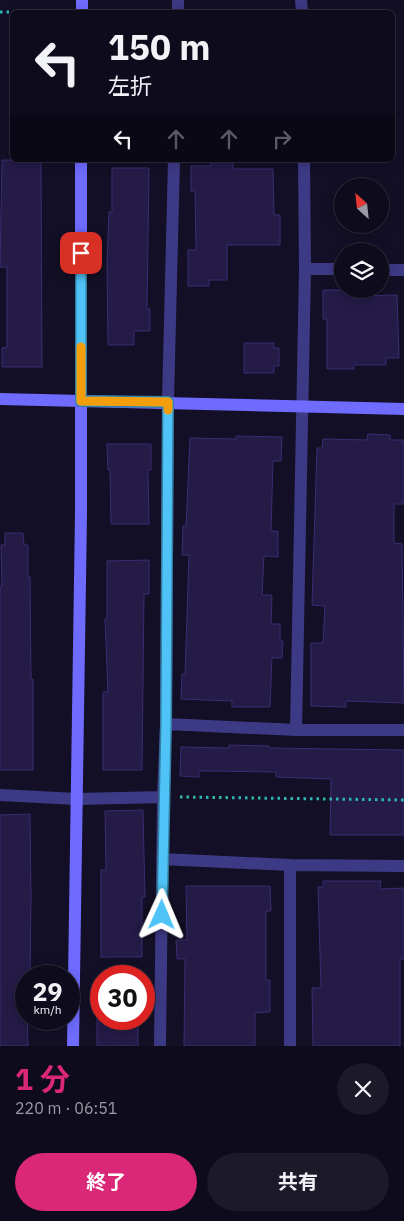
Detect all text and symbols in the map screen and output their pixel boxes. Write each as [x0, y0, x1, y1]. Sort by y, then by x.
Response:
text: 150 m [108, 24, 211, 70]
icon: left [25, 30, 90, 95]
text: 左折 [108, 71, 152, 100]
icon: left [109, 125, 137, 153]
icon: ahead [162, 125, 190, 153]
icon: ahead [215, 125, 243, 153]
icon: right [268, 125, 296, 153]
north arrow [334, 178, 389, 232]
map controls [334, 178, 389, 298]
pin [60, 232, 102, 274]
icon: arrive [67, 239, 95, 267]
button: layers [334, 243, 389, 298]
position arrow [135, 888, 187, 940]
speed limit sign: 30 [90, 965, 155, 1030]
text: 29 [32, 975, 63, 1008]
text: km/h [33, 1002, 62, 1017]
text: 1 分 [15, 1059, 70, 1098]
button: close [337, 1063, 389, 1115]
text: 220 m · 06:51 [15, 1098, 117, 1118]
button: 終了 [15, 1153, 197, 1211]
button: 共有 [207, 1153, 389, 1211]

